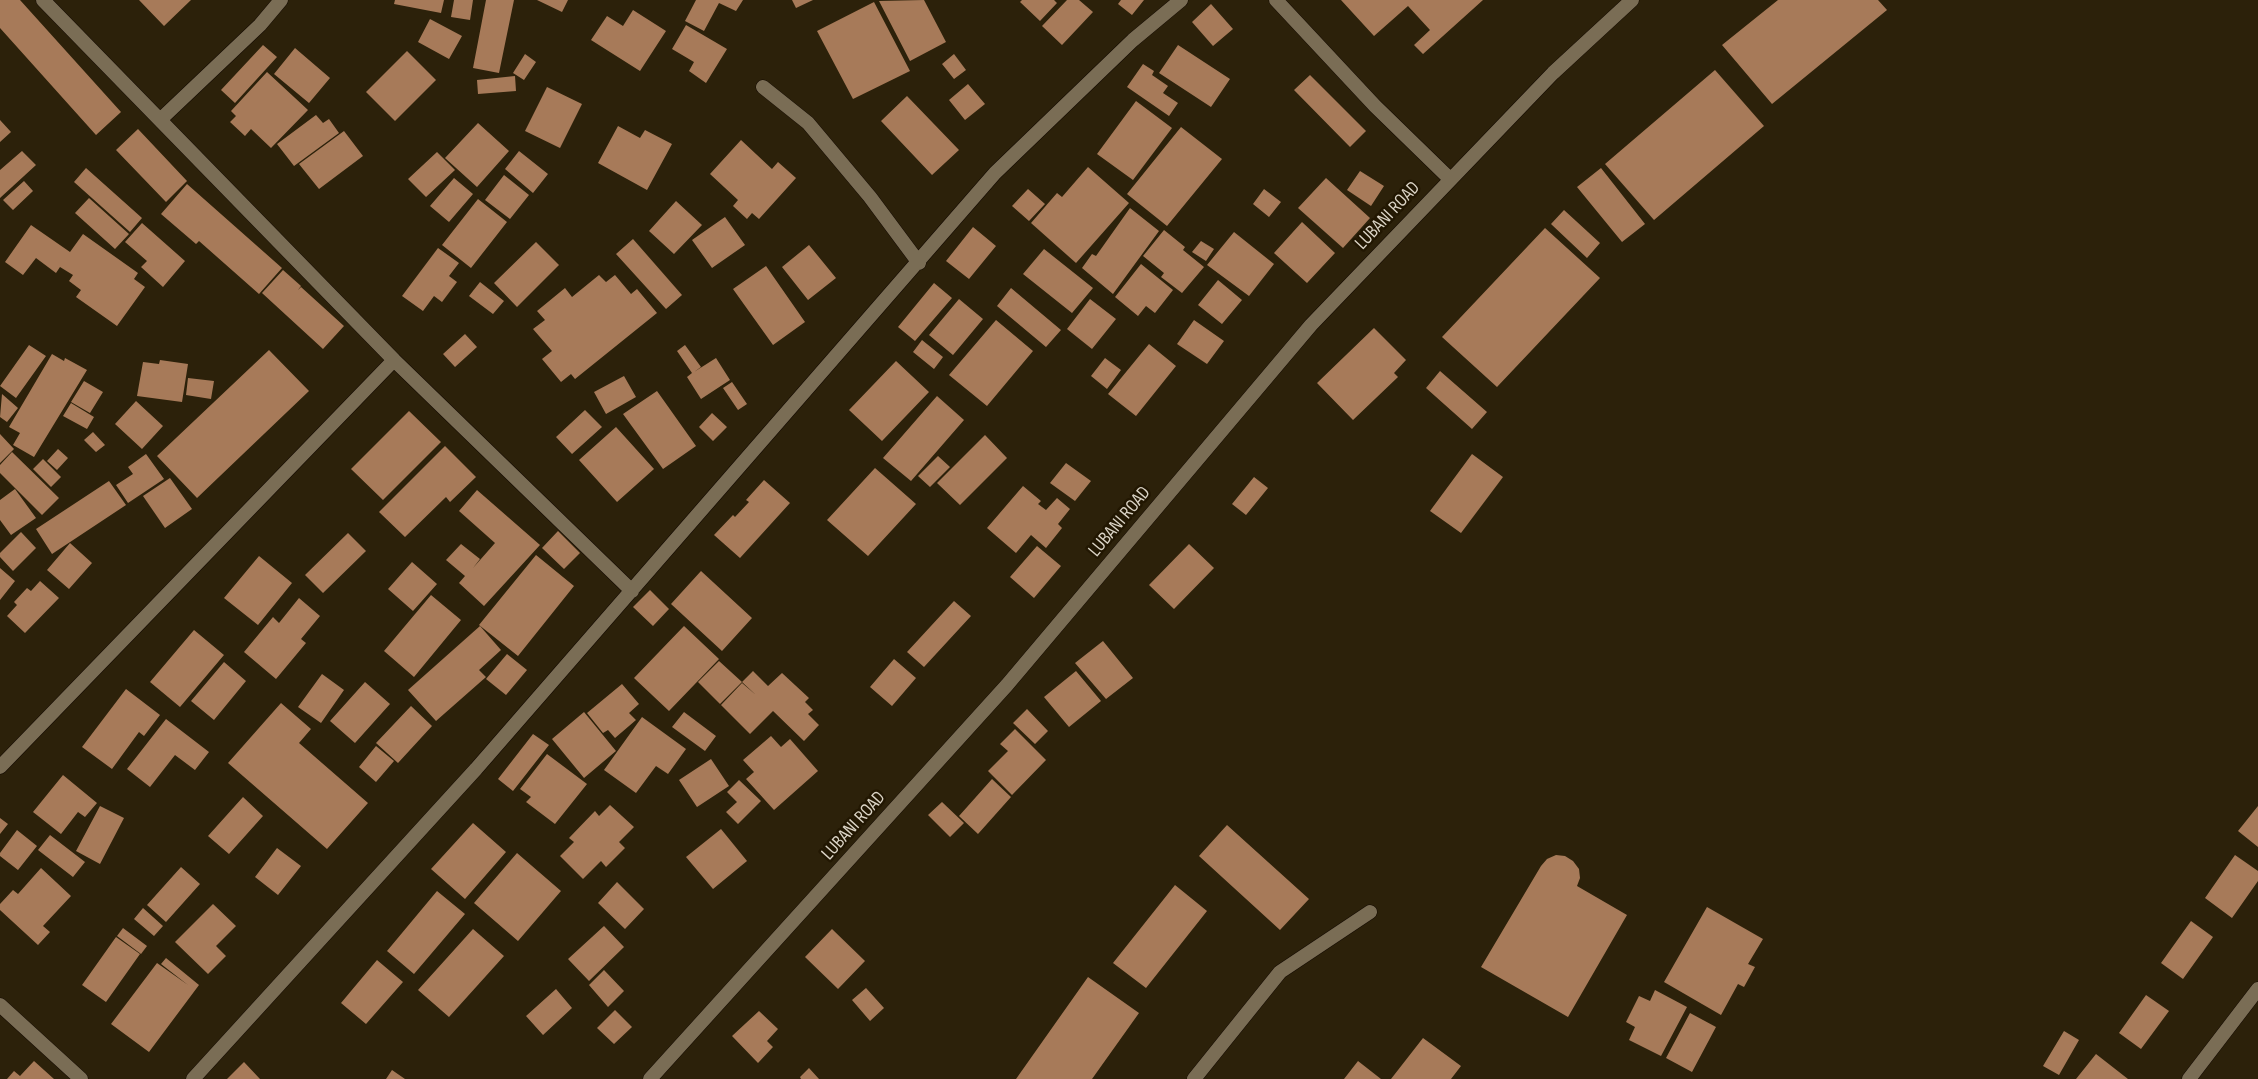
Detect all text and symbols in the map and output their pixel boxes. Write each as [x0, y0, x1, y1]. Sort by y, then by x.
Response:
street label: LUBANI ROAD [1351, 177, 1425, 255]
street label: LUBANI ROAD [1084, 482, 1156, 562]
street label: LUBANI ROAD [817, 787, 891, 865]

